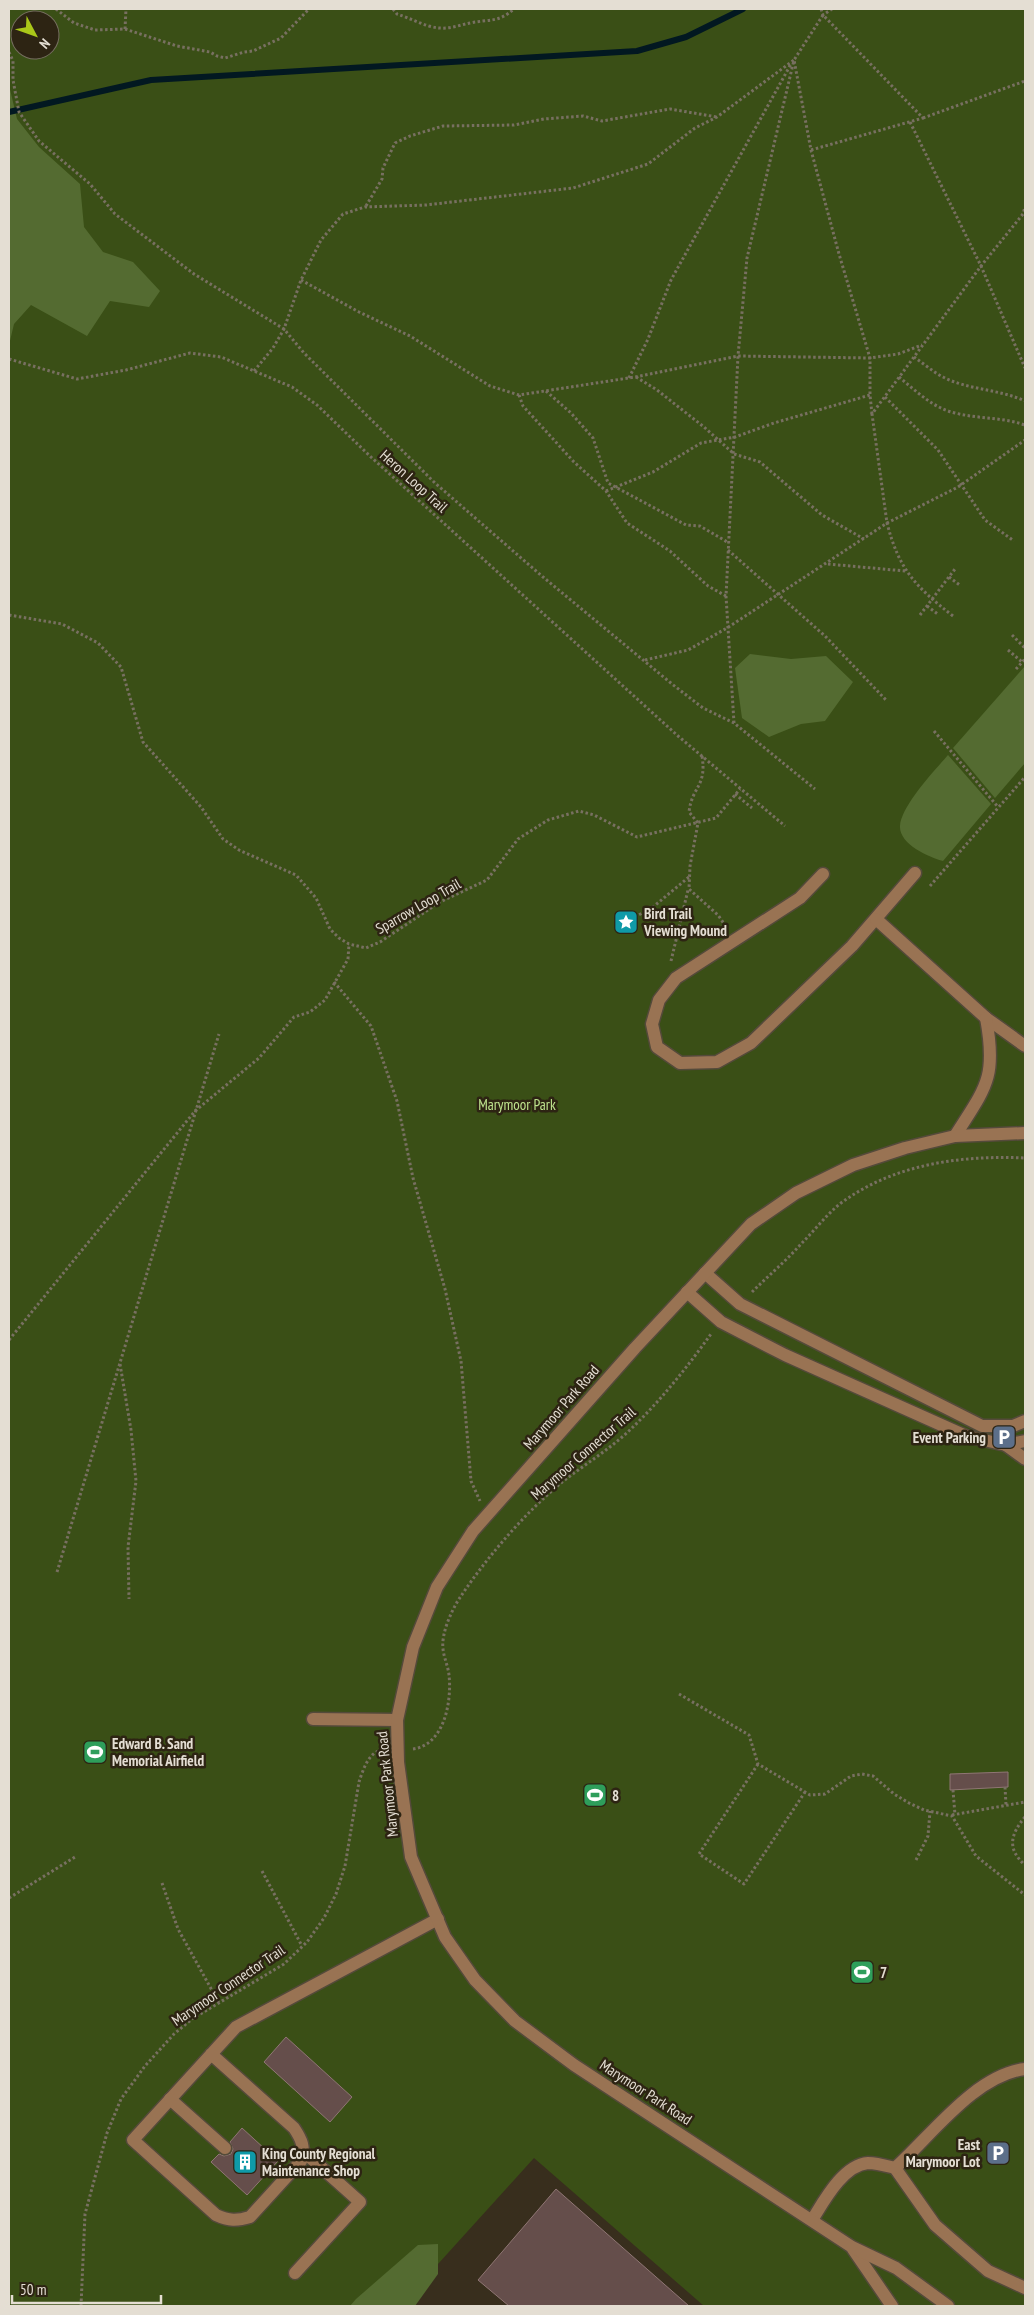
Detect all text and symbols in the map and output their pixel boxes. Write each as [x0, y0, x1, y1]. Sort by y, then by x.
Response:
north arrow [10, 10, 60, 60]
text: N [36, 35, 54, 52]
street label: Heron Loop Trail [376, 446, 452, 517]
street label: Sparrow Loop Trail [372, 874, 464, 938]
place label: Bird Trail Viewing Mound [643, 904, 727, 940]
place icon: Bird Trail Viewing Mound [613, 909, 639, 935]
park label: Marymoor Park [478, 1095, 556, 1114]
street label: Marymoor Park Road [519, 1361, 603, 1453]
street label: Marymoor Connector Trail [527, 1402, 640, 1504]
parking icon: Event Parking [991, 1424, 1017, 1450]
place label: Event Parking [913, 1428, 986, 1447]
street label: Marymoor Park Road [372, 1730, 402, 1838]
place label: Edward B. Sand Memorial Airfield [112, 1734, 204, 1770]
sports icon: Edward B. Sand Memorial Airfield [82, 1739, 108, 1765]
sports icon: 8 [582, 1782, 608, 1808]
place label: 8 [612, 1786, 619, 1805]
street label: Marymoor Connector Trail [168, 1940, 289, 2030]
sports icon: 7 [849, 1959, 875, 1985]
place label: 7 [880, 1963, 887, 1982]
street label: Marymoor Park Road [596, 2055, 696, 2129]
place label: East Marymoor Lot [906, 2135, 981, 2171]
parking icon: East Marymoor Lot [985, 2140, 1011, 2166]
place label: King County Regional Maintenance Shop [262, 2144, 376, 2180]
building icon: King County Regional Maintenance Shop [232, 2149, 258, 2175]
scale bar [12, 2272, 161, 2304]
text: 50 m [20, 2280, 46, 2299]

